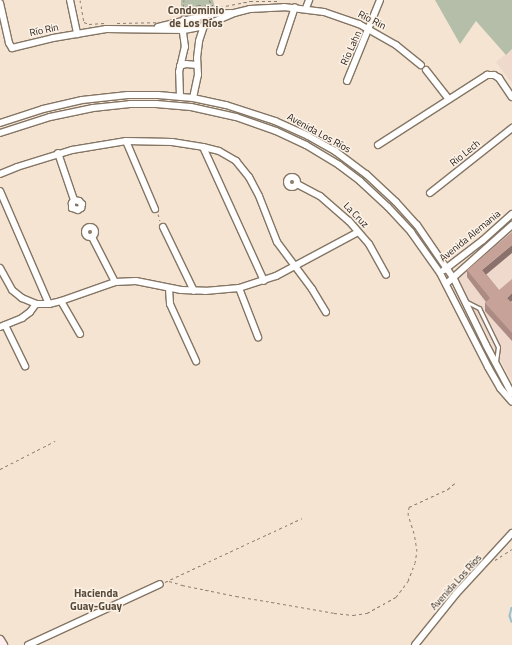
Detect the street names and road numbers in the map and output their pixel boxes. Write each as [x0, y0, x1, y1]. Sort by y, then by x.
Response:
street label: Río Rin [356, 8, 388, 32]
street label: Río Rin [28, 21, 60, 39]
street label: Río Lahn [338, 29, 364, 67]
street label: Avenida Los Ríos [285, 111, 353, 155]
street label: Rio Lech [447, 137, 483, 169]
street label: La Cruz [341, 200, 371, 230]
street label: Avenida Alemania [437, 208, 503, 264]
street label: Avenida Los Ríos [428, 552, 484, 612]

